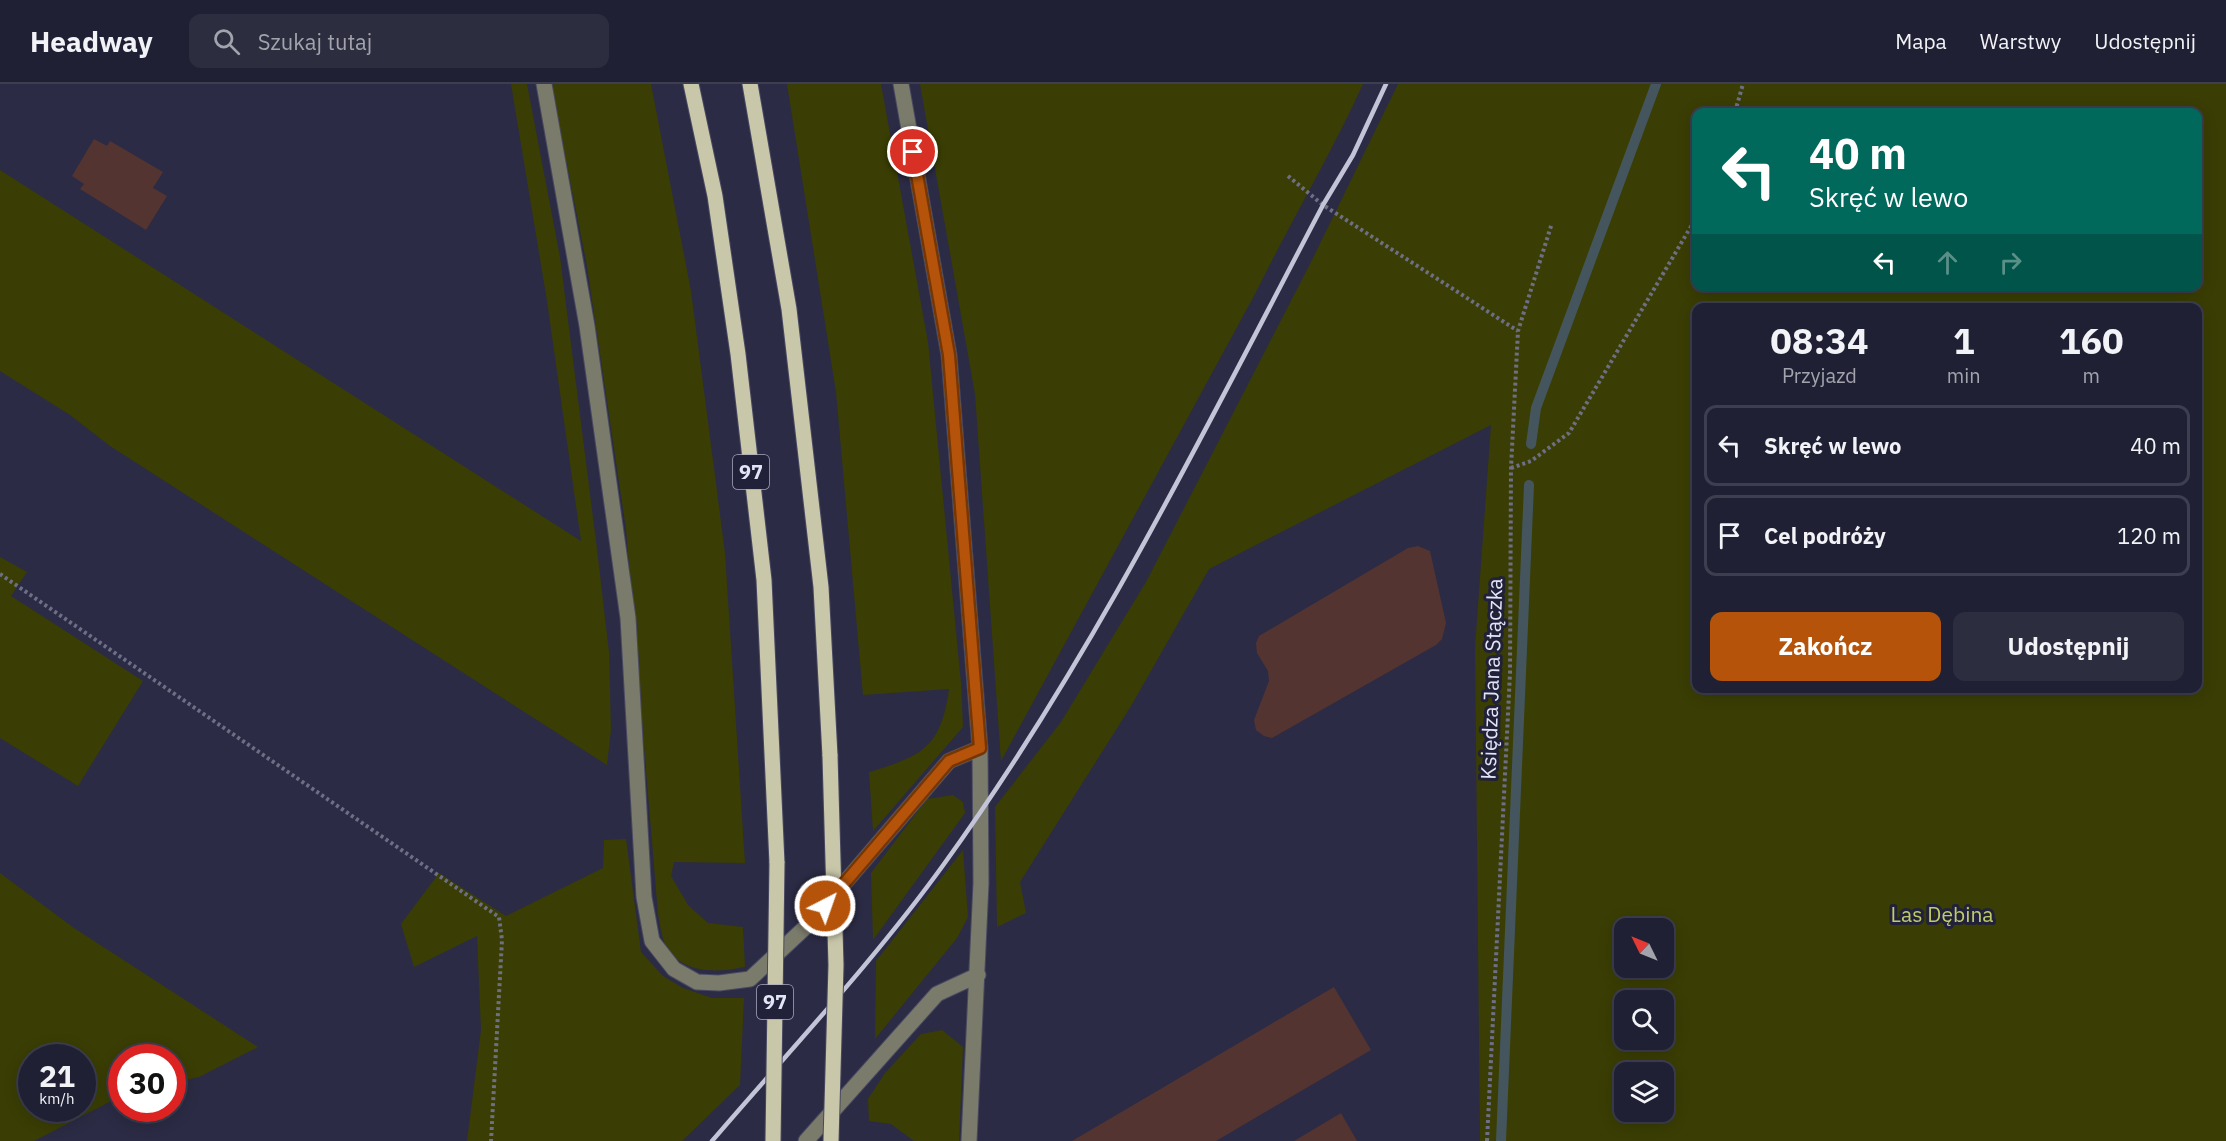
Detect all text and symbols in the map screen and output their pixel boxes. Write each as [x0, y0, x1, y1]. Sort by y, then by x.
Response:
search box [189, 14, 609, 68]
text: Headway [30, 23, 153, 60]
icon: search [210, 25, 243, 58]
text: Szukaj tutaj [258, 27, 372, 56]
text: Mapa [1895, 27, 1947, 55]
text: Warstwy [1980, 27, 2061, 55]
text: Udostępnij [2094, 27, 2196, 55]
pin [887, 126, 938, 177]
text: 40 m [1809, 126, 1907, 181]
icon: left [1710, 132, 1788, 210]
icon: arrive [896, 135, 929, 168]
text: Skręć w lewo [1809, 179, 1968, 214]
icon: left [1868, 246, 1901, 279]
icon: ahead [1931, 246, 1964, 279]
icon: right [1994, 246, 2027, 279]
text: 08:34 [1770, 317, 1869, 364]
text: 1 [1953, 317, 1975, 364]
text: 160 [2059, 317, 2124, 364]
text: Przyjazd [1782, 362, 1857, 389]
text: min [1947, 362, 1981, 389]
text: m [2083, 362, 2100, 389]
icon: left [1713, 429, 1746, 462]
text: Skręć w lewo [1764, 431, 1901, 460]
text: 40 m [2130, 431, 2181, 460]
road number: 97 [733, 455, 769, 489]
icon: arrive [1713, 519, 1746, 552]
text: Cel podróży [1764, 521, 1886, 550]
text: 120 m [2117, 521, 2181, 550]
street label: Księdza Jana Stączka [1473, 578, 1509, 780]
button: Zakończ [1710, 612, 1941, 681]
button: Udostępnij [1953, 612, 2184, 681]
position arrow [793, 874, 857, 938]
park label: Las Dębina [1890, 900, 1994, 928]
north arrow [1614, 918, 1674, 978]
map controls [1614, 918, 1674, 1122]
road number: 97 [757, 985, 793, 1019]
button: search [1614, 990, 1674, 1050]
speed limit sign: 30 [108, 1044, 186, 1122]
text: 21 [39, 1056, 75, 1095]
button: layers [1614, 1062, 1674, 1122]
text: km/h [39, 1089, 75, 1108]

